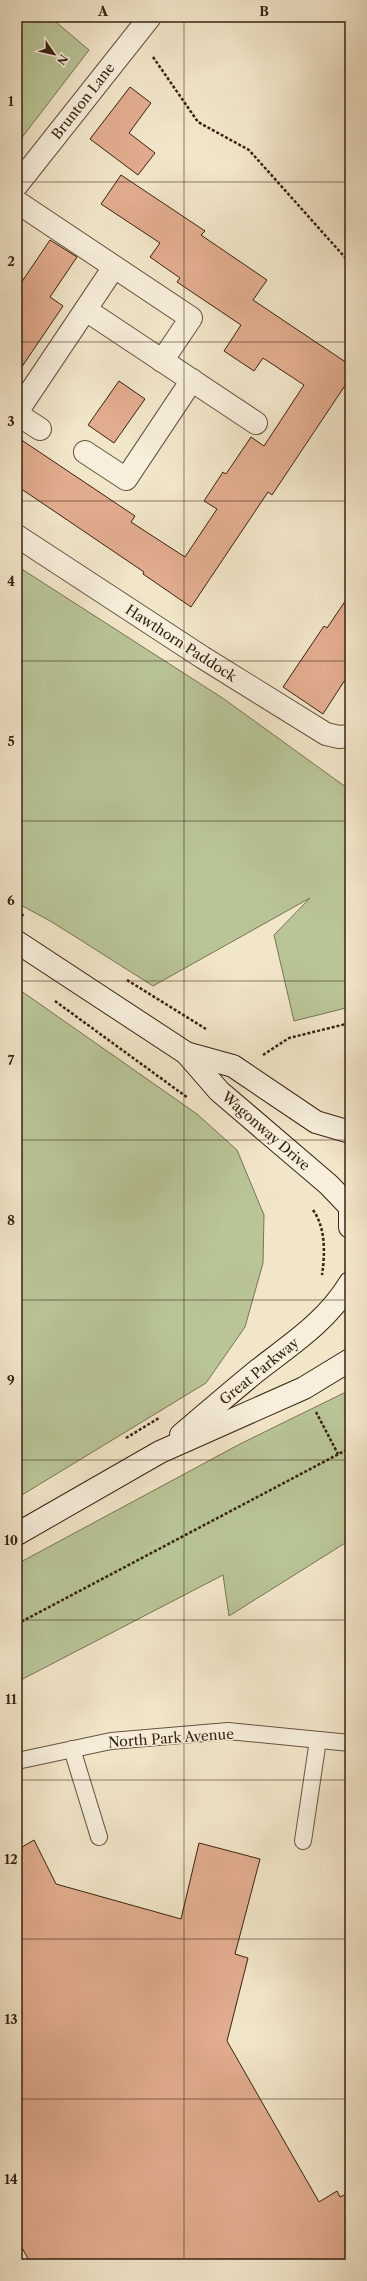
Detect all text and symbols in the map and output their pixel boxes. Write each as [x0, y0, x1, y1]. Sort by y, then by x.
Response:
text: A [97, 3, 109, 19]
text: B [259, 3, 269, 19]
north arrow [34, 34, 74, 74]
text: N [54, 52, 71, 68]
street label: Brunton Lane [48, 59, 119, 143]
text: 1 [8, 93, 14, 109]
text: 2 [7, 253, 15, 269]
text: 3 [7, 413, 15, 429]
text: 4 [7, 573, 15, 589]
street label: Hawthorn Paddock [122, 600, 241, 686]
text: 5 [7, 733, 15, 749]
text: 6 [7, 892, 15, 908]
text: 7 [8, 1052, 15, 1068]
street label: Wagonway Drive [217, 1087, 314, 1174]
text: 8 [7, 1212, 15, 1228]
street label: Great Parkway [216, 1333, 303, 1409]
text: 9 [7, 1372, 15, 1388]
text: 10 [4, 1532, 18, 1548]
text: 11 [5, 1691, 17, 1707]
street label: North Park Avenue [107, 1725, 235, 1751]
text: 12 [4, 1851, 18, 1867]
text: 13 [4, 2011, 18, 2027]
text: 14 [4, 2171, 18, 2187]

